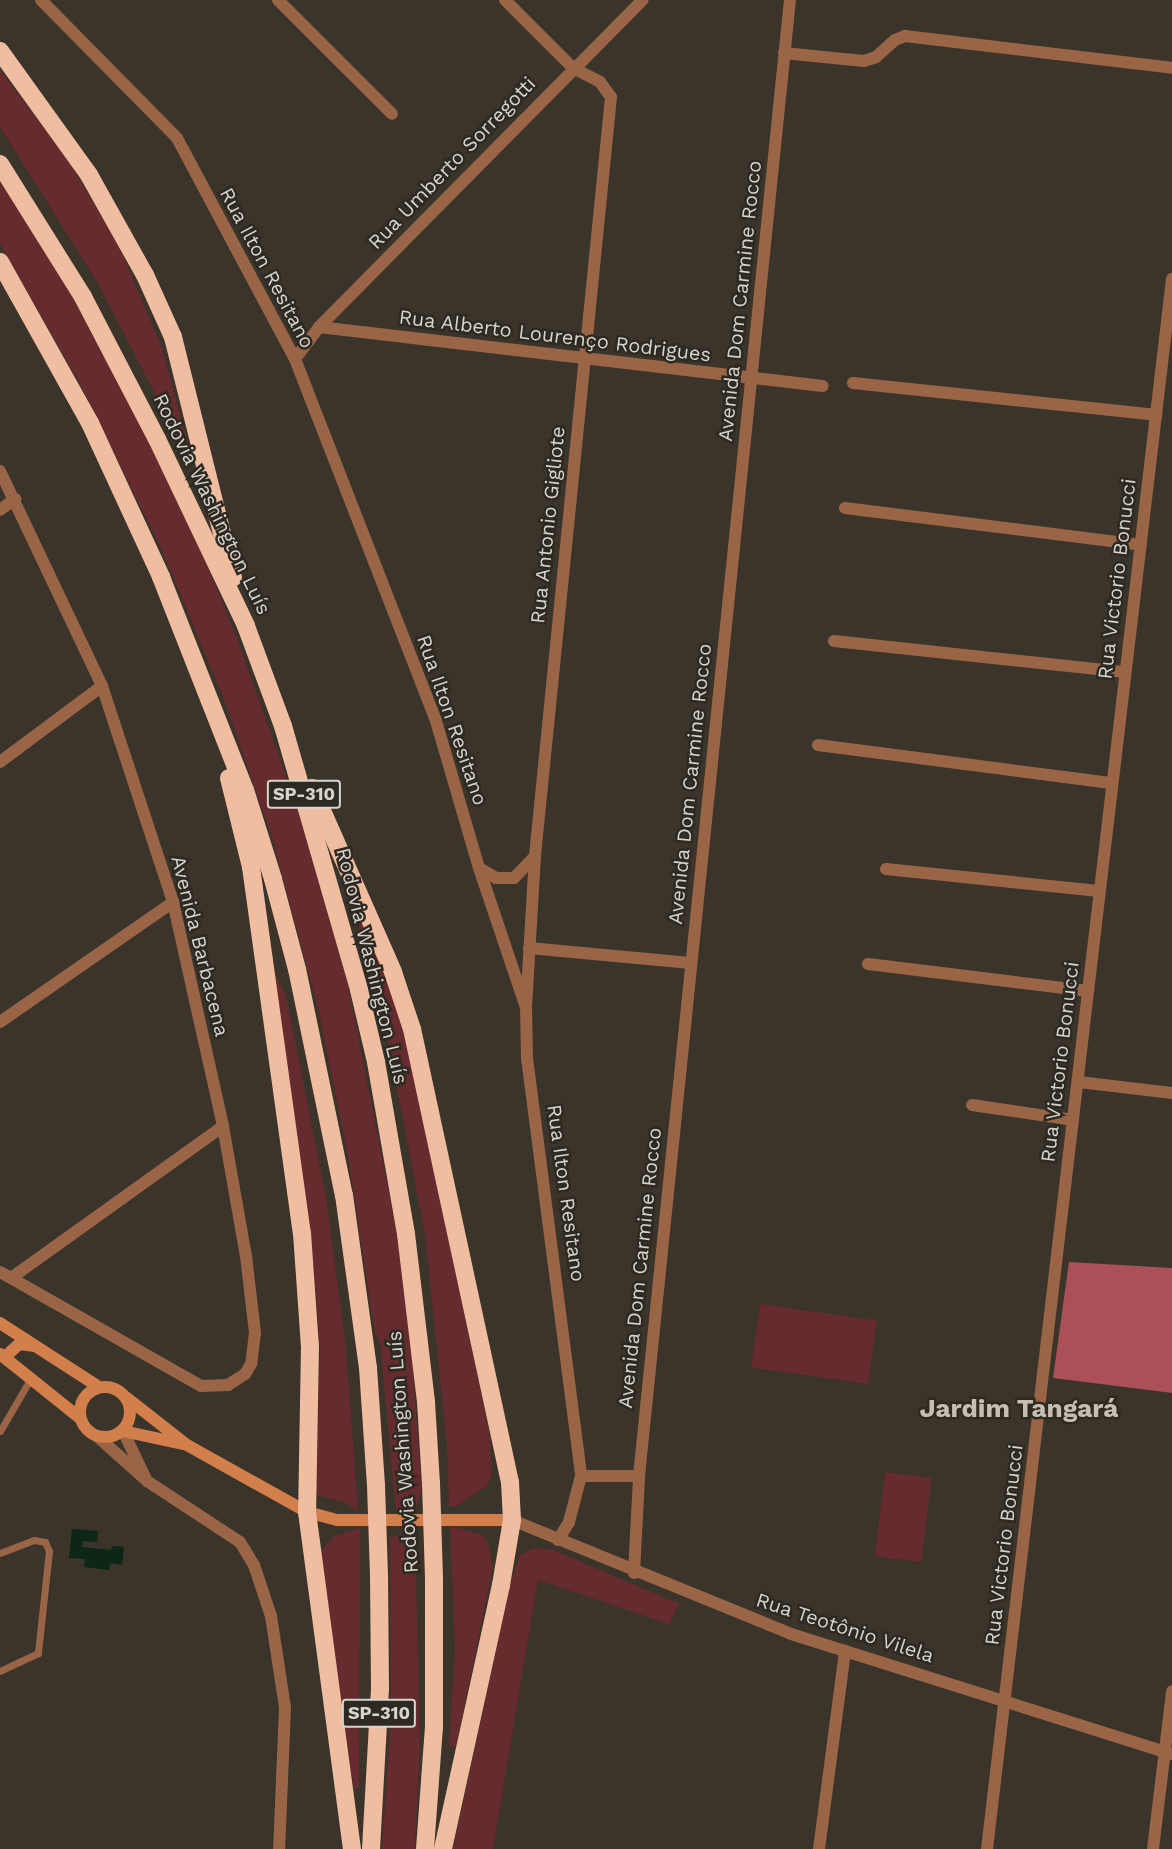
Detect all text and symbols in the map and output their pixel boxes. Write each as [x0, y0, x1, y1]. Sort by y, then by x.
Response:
street label: Rua Umberto Sorregotti [363, 72, 541, 254]
street label: Avenida Dom Carmine Rocco [713, 159, 767, 443]
street label: Rua Ilton Resitano [214, 183, 320, 353]
street label: Rua Alberto Lourenço Rodrigues [397, 305, 713, 367]
street label: Rodovia Washington Luís [148, 389, 276, 619]
street label: Rua Antonio Gigliote [526, 425, 570, 625]
street label: Rua Victorio Bonucci [1093, 477, 1141, 681]
street label: Rua Ilton Resitano [411, 631, 493, 809]
street label: Avenida Dom Carmine Rocco [663, 642, 717, 926]
road number: SP-310 [266, 779, 342, 809]
street label: Rodovia Washington Luís [331, 845, 413, 1087]
street label: Avenida Barbacena [166, 853, 234, 1039]
street label: Rua Victorio Bonucci [1036, 960, 1084, 1164]
street label: Rua Ilton Resitano [542, 1103, 590, 1283]
street label: Avenida Dom Carmine Rocco [613, 1126, 667, 1410]
street label: Rodovia Washington Luís [383, 1330, 423, 1574]
district label: Jardim Tangará [919, 1393, 1119, 1425]
street label: Rua Victorio Bonucci [980, 1443, 1028, 1647]
street label: Rua Teotônio Vilela [752, 1588, 938, 1668]
road number: SP-310 [342, 1698, 416, 1728]

